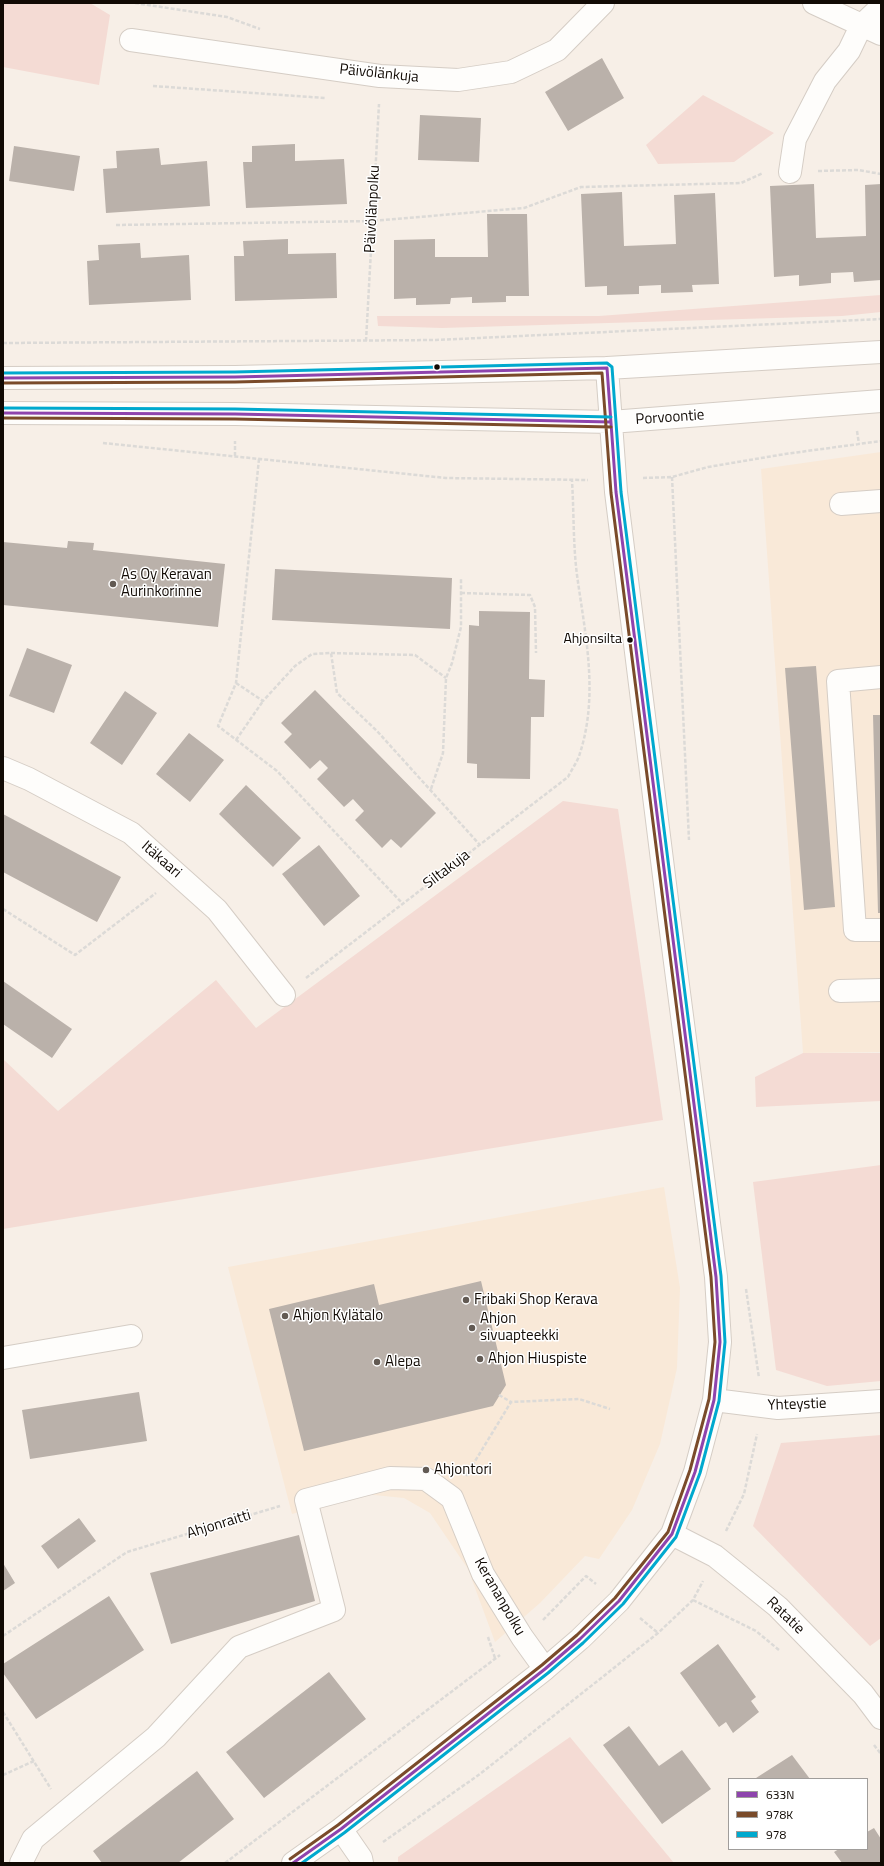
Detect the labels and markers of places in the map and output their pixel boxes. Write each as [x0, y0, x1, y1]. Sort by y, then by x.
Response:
unlabelled marker [432, 362, 442, 372]
place label: As Oy Keravan Aurinkorinne [121, 566, 212, 601]
marker: As Oy Keravan Aurinkorinne [108, 579, 118, 589]
place label: Ahjonsilta [563, 632, 622, 648]
marker: Ahjonsilta [625, 635, 635, 645]
place label: Fribaki Shop Kerava [474, 1291, 598, 1309]
marker: Fribaki Shop Kerava [461, 1295, 471, 1305]
place label: Ahjon Kylätalo [293, 1307, 383, 1325]
place label: Ahjon sivuapteekki [480, 1310, 559, 1345]
marker: Ahjon Kylätalo [280, 1311, 290, 1321]
marker: Ahjon sivuapteekki [467, 1323, 477, 1333]
place label: Ahjon Hiuspiste [488, 1350, 587, 1368]
place label: Alepa [385, 1353, 420, 1371]
marker: Ahjon Hiuspiste [475, 1354, 485, 1364]
marker: Alepa [372, 1357, 382, 1367]
place label: Ahjontori [434, 1461, 492, 1479]
marker: Ahjontori [421, 1465, 431, 1475]

